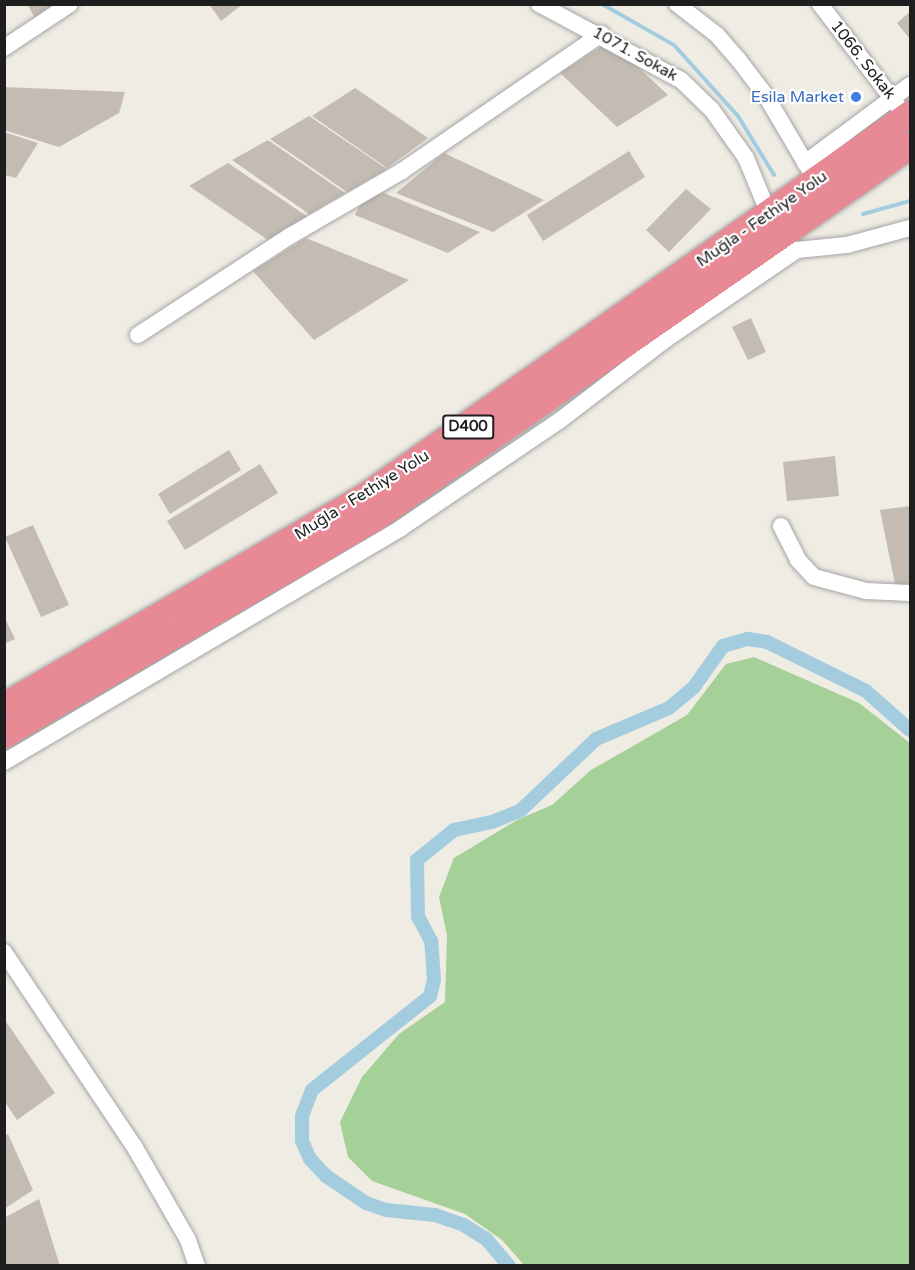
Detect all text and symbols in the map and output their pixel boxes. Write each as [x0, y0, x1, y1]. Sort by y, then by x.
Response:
street label: 1066. Sokak [826, 17, 900, 103]
street label: 1071. Sokak [589, 23, 681, 85]
place label: Esila Market [751, 87, 844, 107]
marker: Esila Market [849, 90, 863, 104]
street label: Muğla - Fethiye Yolu [693, 167, 831, 271]
road number: D400 [441, 415, 495, 439]
street label: Muğla - Fethiye Yolu [291, 446, 433, 544]

